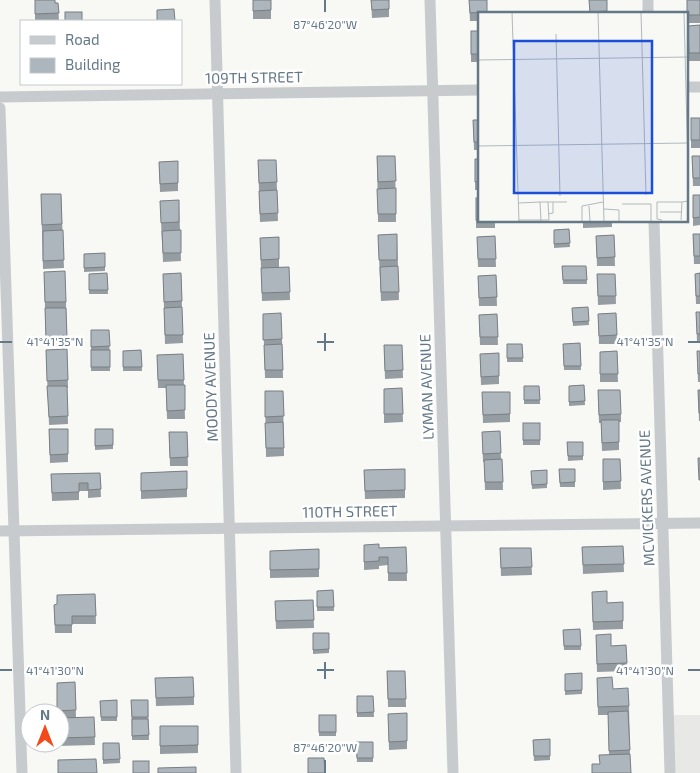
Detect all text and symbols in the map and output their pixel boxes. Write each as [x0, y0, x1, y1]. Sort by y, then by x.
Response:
inset map [478, 12, 688, 222]
text: 87°46'20"W [293, 17, 357, 31]
legend [20, 20, 182, 85]
text: Road [65, 30, 100, 48]
text: Building [65, 55, 121, 73]
street label: 109TH STREET [205, 67, 303, 87]
street label: MOODY AVENUE [199, 332, 221, 442]
text: 41°41'35"N [27, 334, 83, 348]
street label: LYMAN AVENUE [415, 334, 437, 440]
text: 41°41'35"N [617, 334, 673, 348]
street label: MCVICKERS AVENUE [635, 430, 657, 567]
street label: 110TH STREET [302, 501, 398, 521]
text: 41°41'30"N [26, 663, 84, 677]
text: 41°41'30"N [616, 663, 674, 677]
north arrow [20, 703, 70, 753]
text: N [40, 706, 50, 723]
text: 87°46'20"W [293, 740, 357, 754]

